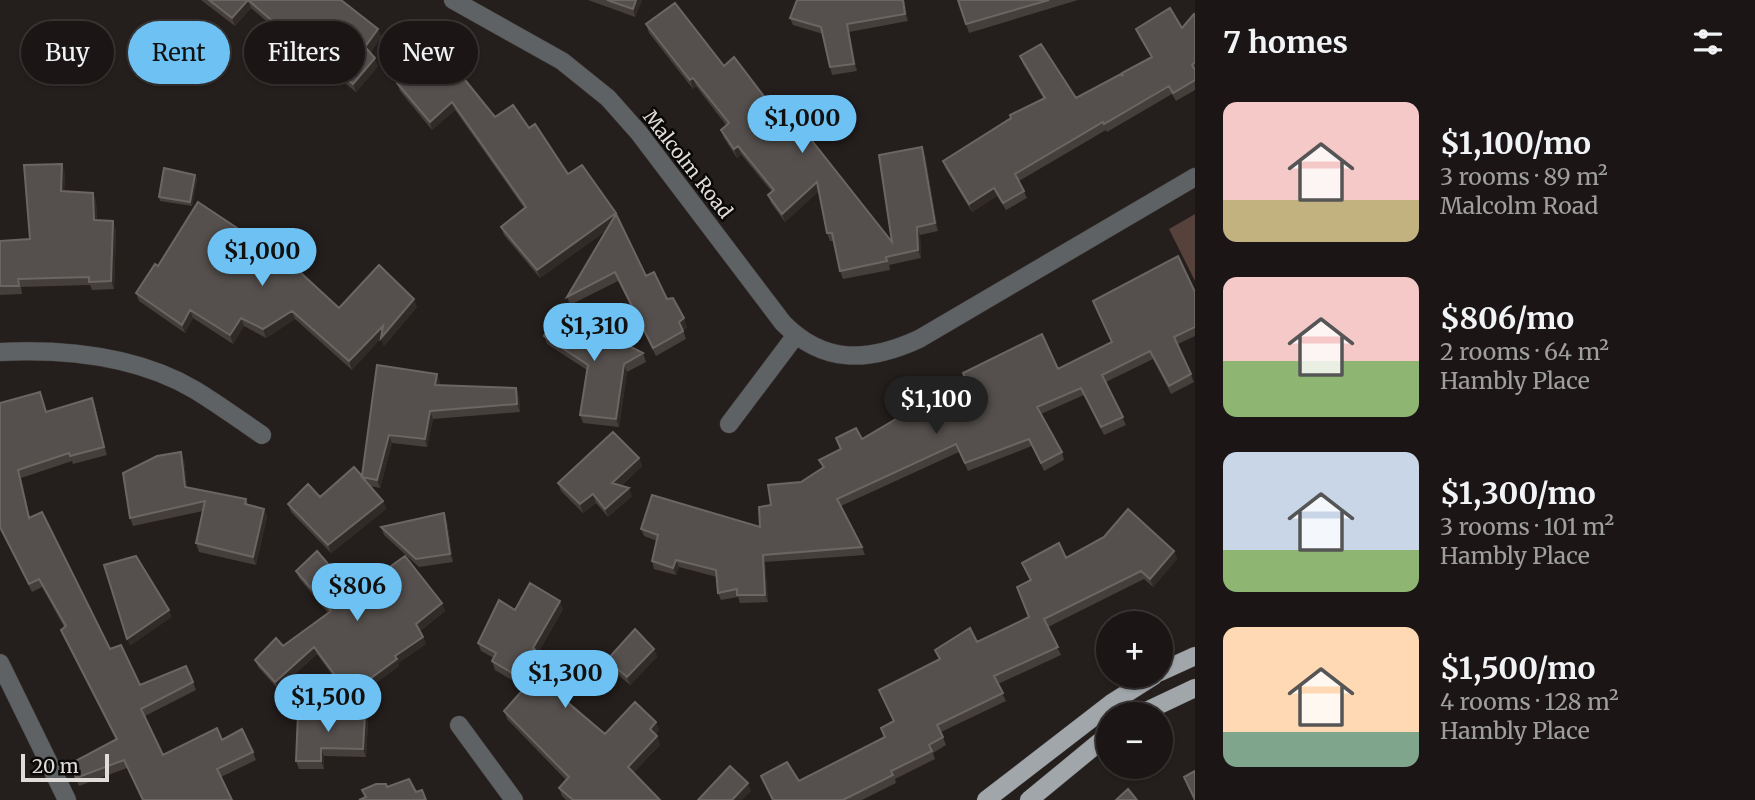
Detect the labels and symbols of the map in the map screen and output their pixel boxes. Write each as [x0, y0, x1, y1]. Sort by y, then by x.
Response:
pin: $1,000 [745, 96, 859, 155]
street label: Malcolm Road [638, 105, 738, 223]
pin: $1,000 [205, 229, 319, 288]
pin: $1,310 [537, 304, 651, 363]
pin: $1,100 [879, 376, 993, 436]
pin: $806 [316, 564, 398, 623]
pin: $1,300 [508, 650, 622, 710]
pin: $1,500 [271, 674, 385, 734]
scale bar [21, 751, 108, 783]

